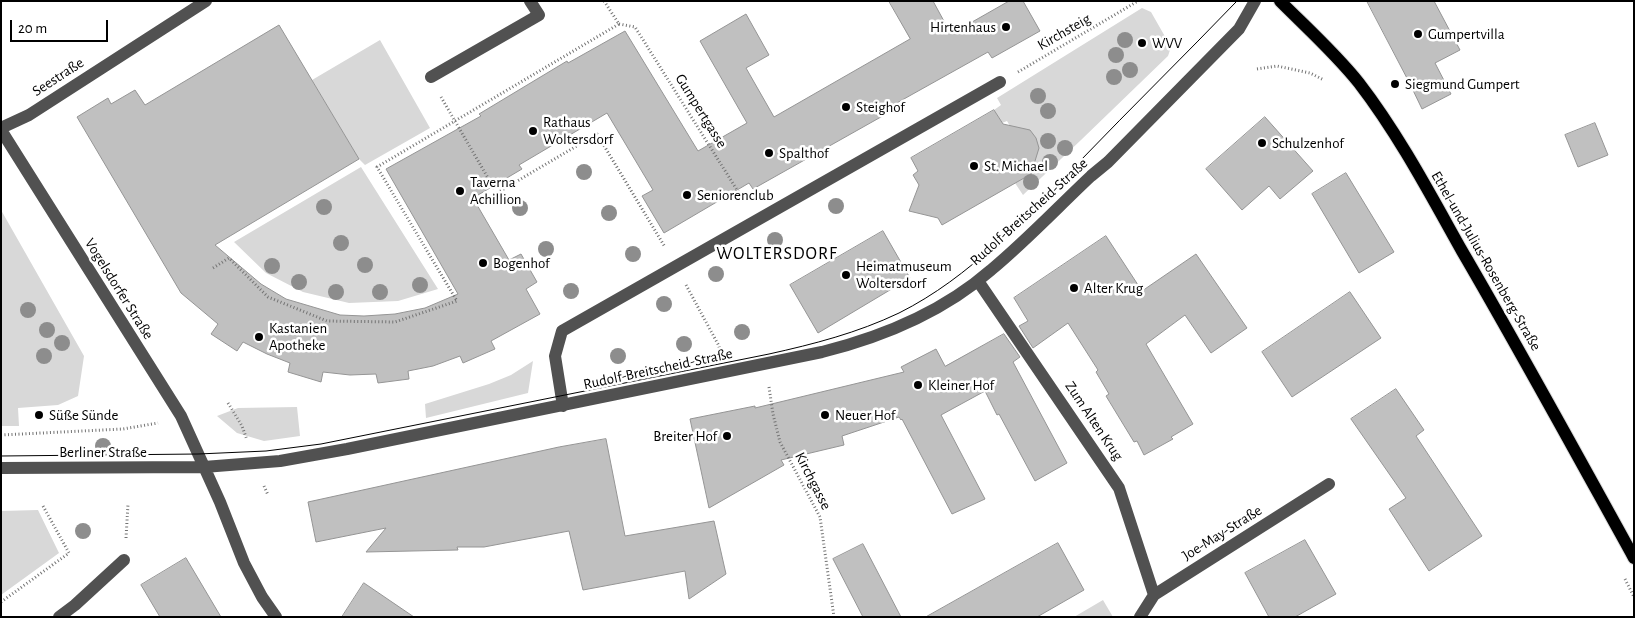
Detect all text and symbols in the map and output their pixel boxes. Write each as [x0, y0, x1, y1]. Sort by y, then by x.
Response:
scale bar [12, 10, 110, 42]
street label: Kirchsteig [1034, 10, 1094, 54]
place label: Hirtenhaus [930, 18, 996, 36]
text: 20 m [18, 21, 47, 36]
marker: Hirtenhaus [1000, 21, 1012, 33]
place label: Gumpertvilla [1428, 25, 1505, 43]
marker: Gumpertvilla [1412, 28, 1424, 40]
place label: WVV [1152, 34, 1182, 52]
marker: WVV [1136, 37, 1148, 49]
street label: Seestraße [29, 54, 87, 100]
street label: Gumpertgasse [671, 71, 731, 151]
place label: Siegmund Gumpert [1405, 75, 1520, 93]
marker: Siegmund Gumpert [1389, 78, 1401, 90]
place label: Steighof [856, 98, 905, 116]
marker: Steighof [840, 101, 852, 113]
place label: Rathaus Woltersdorf [543, 113, 613, 148]
marker: Rathaus Woltersdorf [527, 125, 539, 137]
place label: Schulzenhof [1272, 134, 1344, 152]
marker: Schulzenhof [1256, 137, 1268, 149]
place label: Spalthof [779, 144, 829, 162]
marker: Spalthof [763, 147, 775, 159]
street label: Rudolf-Breitscheid-Straße [966, 154, 1092, 270]
place label: St. Michael [984, 157, 1048, 175]
marker: St. Michael [968, 160, 980, 172]
street label: Ethel-und-Julius-Rosenberg-Straße [1427, 168, 1545, 354]
place label: Taverna Achillion [470, 173, 522, 208]
marker: Taverna Achillion [454, 185, 466, 197]
place label: Seniorenclub [697, 186, 774, 204]
marker: Seniorenclub [681, 189, 693, 201]
street label: Vogelsdorfer Straße [81, 235, 157, 343]
district label: WOLTERSDORF [715, 243, 839, 265]
place label: Bogenhof [493, 254, 550, 272]
marker: Bogenhof [477, 257, 489, 269]
place label: Heimatmuseum Woltersdorf [856, 257, 952, 292]
marker: Heimatmuseum Woltersdorf [840, 269, 852, 281]
place label: Alter Krug [1084, 279, 1143, 297]
marker: Alter Krug [1068, 282, 1080, 294]
place label: Kastanien Apotheke [269, 319, 327, 354]
marker: Kastanien Apotheke [253, 331, 265, 343]
street label: Rudolf-Breitscheid-Straße [582, 344, 734, 394]
place label: Kleiner Hof [928, 376, 994, 394]
street label: Zum Alten Krug [1061, 378, 1127, 464]
marker: Kleiner Hof [912, 379, 924, 391]
place label: Süße Sünde [49, 406, 118, 424]
place label: Neuer Hof [835, 406, 895, 424]
marker: Süße Sünde [33, 409, 45, 421]
marker: Neuer Hof [819, 409, 831, 421]
place label: Breiter Hof [653, 427, 717, 445]
marker: Breiter Hof [721, 430, 733, 442]
street label: Berliner Straße [59, 443, 147, 461]
street label: Kirchgasse [791, 449, 835, 513]
street label: Joe-May-Straße [1179, 501, 1265, 565]

